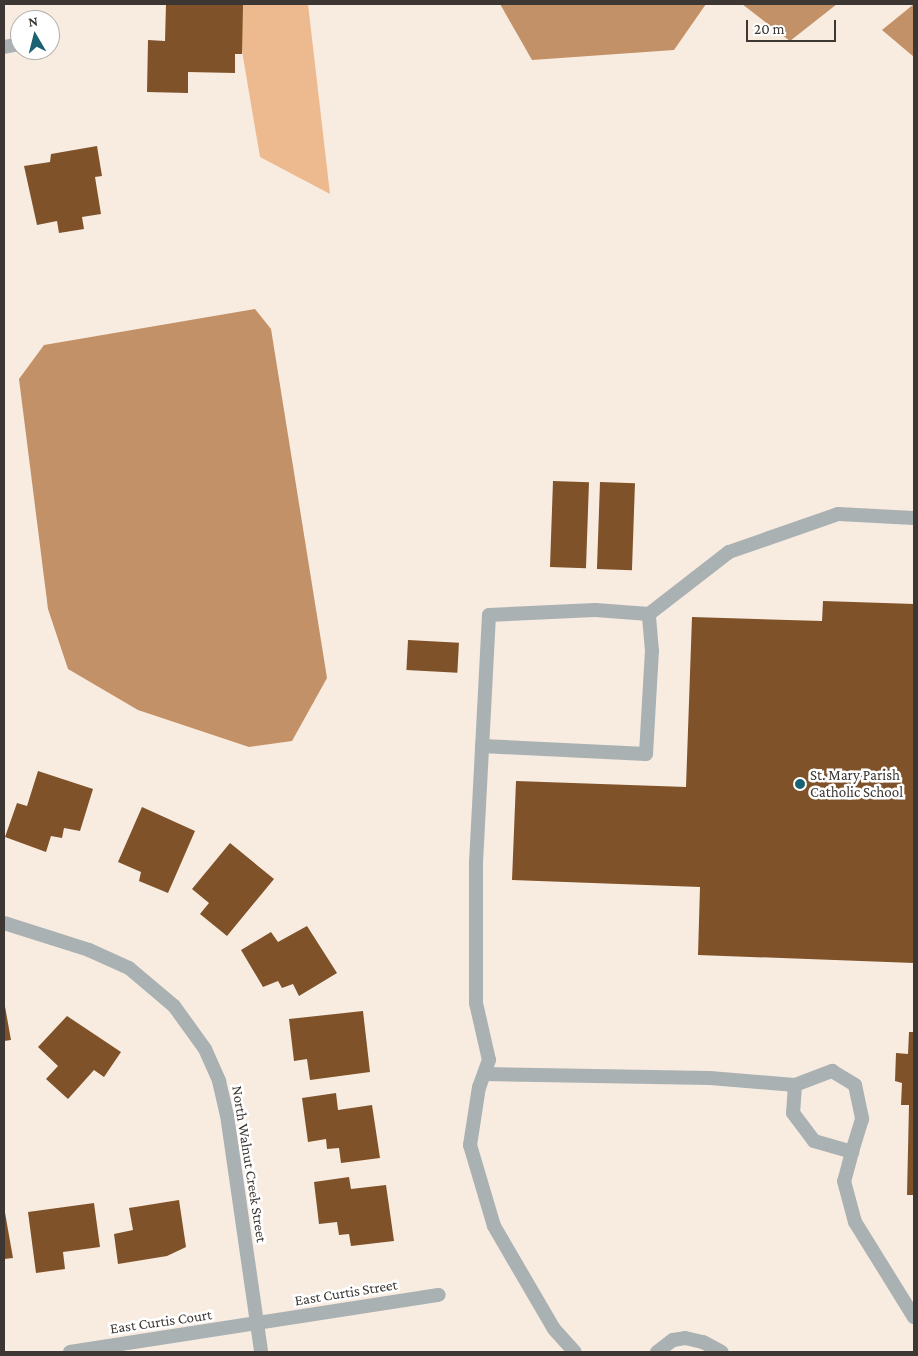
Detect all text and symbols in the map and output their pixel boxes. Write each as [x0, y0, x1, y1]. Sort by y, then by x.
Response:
north arrow [10, 10, 60, 60]
scale bar [748, 10, 838, 42]
text: N [27, 13, 39, 30]
text: 20 m [754, 21, 785, 37]
place label: St. Mary Parish Catholic School [810, 766, 903, 801]
marker: St. Mary Parish Catholic School [794, 778, 806, 790]
street label: North Walnut Creek Street [228, 1084, 270, 1244]
street label: East Curtis Street [293, 1276, 399, 1310]
street label: East Curtis Court [109, 1306, 213, 1338]

